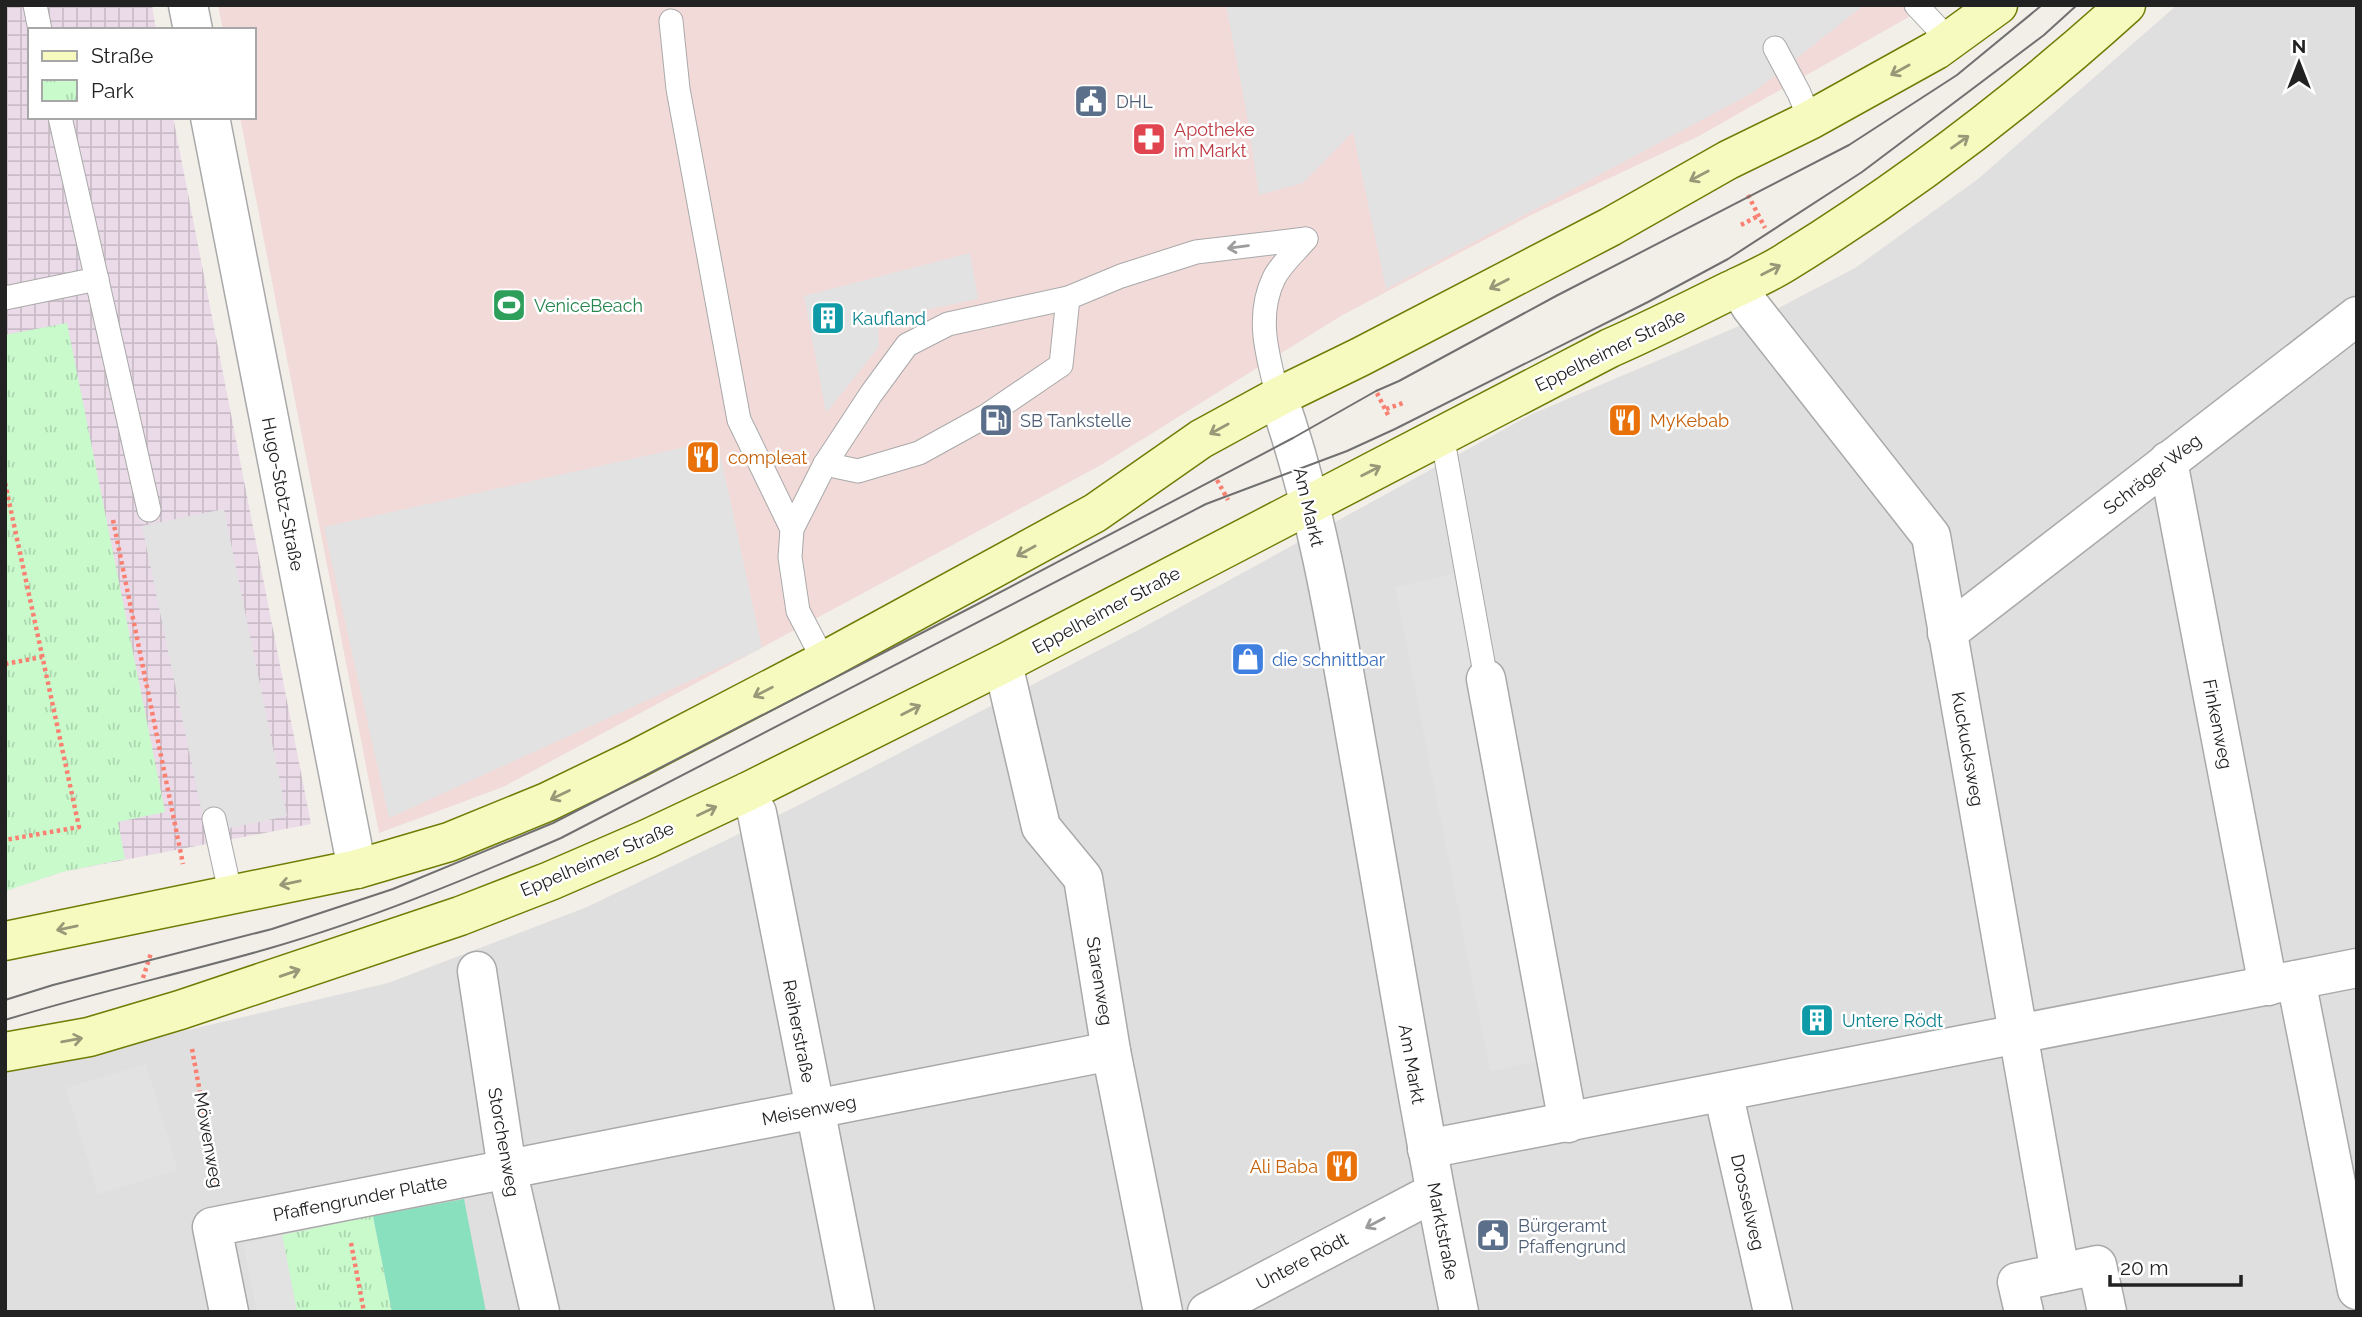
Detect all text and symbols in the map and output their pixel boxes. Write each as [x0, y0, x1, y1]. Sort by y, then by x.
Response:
legend [28, 28, 256, 119]
north arrow [2264, 28, 2334, 98]
text: N [2292, 35, 2306, 57]
text: Straße [91, 43, 153, 68]
one-way arrow [1890, 63, 1911, 77]
text: Park [91, 78, 134, 103]
public building icon: DHL [1072, 82, 1110, 120]
place label: DHL [1116, 91, 1153, 112]
place label: Apotheke im Markt [1174, 119, 1255, 161]
pharmacy icon: Apotheke im Markt [1130, 120, 1168, 158]
one-way arrow [1950, 135, 1969, 150]
one-way arrow [1689, 170, 1710, 183]
one-way arrow [1227, 241, 1250, 254]
one-way arrow [1761, 262, 1781, 276]
one-way arrow [1489, 277, 1510, 291]
sports icon: VeniceBeach [490, 286, 528, 324]
place label: VeniceBeach [534, 295, 643, 316]
building icon: Kaufland [809, 299, 847, 337]
street label: Eppelheimer Straße [1531, 304, 1689, 395]
place label: Kaufland [852, 308, 926, 329]
fuel station icon: SB Tankstelle [977, 401, 1015, 439]
restaurant icon: MyKebab [1606, 401, 1644, 439]
place label: SB Tankstelle [1020, 410, 1132, 431]
place label: MyKebab [1650, 410, 1729, 431]
street label: Hugo-Stotz-Straße [258, 415, 308, 573]
one-way arrow [1209, 423, 1229, 437]
street label: Schräger Weg [2099, 429, 2205, 519]
restaurant icon: compleat [684, 438, 722, 476]
place label: compleat [728, 447, 807, 468]
one-way arrow [1361, 464, 1381, 478]
street label: Am Markt [1290, 465, 1328, 549]
one-way arrow [1017, 544, 1037, 558]
street label: Eppelheimer Straße [1028, 562, 1184, 658]
shop icon: die schnittbar [1229, 640, 1267, 678]
place label: die schnittbar [1272, 649, 1386, 670]
street label: Finkenweg [2199, 677, 2237, 771]
one-way arrow [753, 685, 774, 699]
street label: Kuckucksweg [1948, 690, 1988, 808]
one-way arrow [900, 703, 921, 717]
one-way arrow [550, 789, 571, 803]
one-way arrow [696, 804, 717, 817]
street label: Eppelheimer Straße [517, 817, 677, 901]
one-way arrow [279, 877, 302, 891]
one-way arrow [56, 921, 79, 935]
street label: Starenweg [1083, 935, 1117, 1027]
one-way arrow [278, 966, 300, 978]
street label: Reiherstraße [779, 978, 819, 1085]
building icon: Untere Rödt [1798, 1001, 1836, 1039]
place label: Untere Rödt [1842, 1010, 1943, 1031]
street label: Am Markt [1395, 1022, 1429, 1106]
one-way arrow [60, 1033, 83, 1046]
street label: Storchenweg [484, 1086, 524, 1198]
street label: Möwenweg [190, 1090, 228, 1190]
street label: Meisenweg [760, 1091, 858, 1129]
restaurant icon: Ali Baba [1323, 1147, 1361, 1185]
street label: Drosselweg [1727, 1152, 1769, 1252]
place label: Ali Baba [1250, 1156, 1318, 1177]
street label: Pfaffengrunder Platte [271, 1171, 449, 1225]
street label: Marktstraße [1423, 1181, 1463, 1282]
place label: Bürgeramt Pfaffengrund [1518, 1215, 1626, 1257]
public building icon: Bürgeramt Pfaffengrund [1474, 1216, 1512, 1254]
one-way arrow [1365, 1217, 1386, 1231]
street label: Untere Rödt [1253, 1228, 1351, 1294]
scale bar [2110, 1244, 2241, 1288]
text: 20 m [2120, 1255, 2168, 1280]

